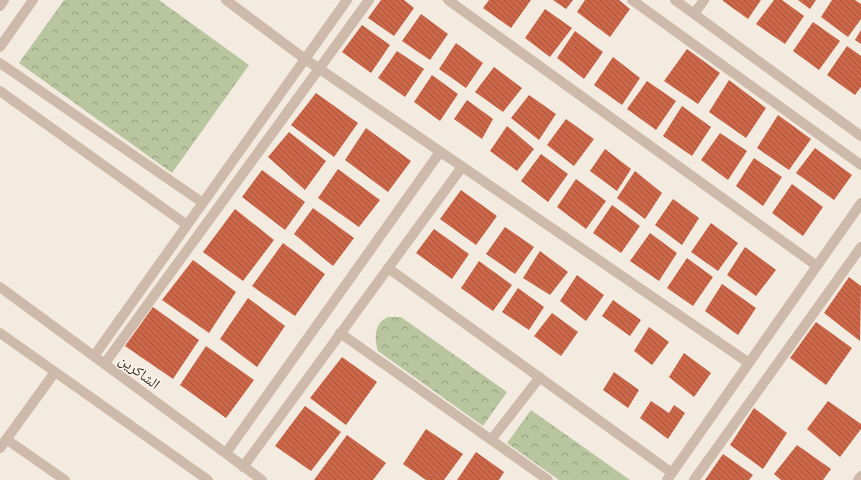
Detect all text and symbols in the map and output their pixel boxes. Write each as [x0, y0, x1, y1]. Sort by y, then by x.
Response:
street label: الشاكرين [115, 350, 164, 394]

